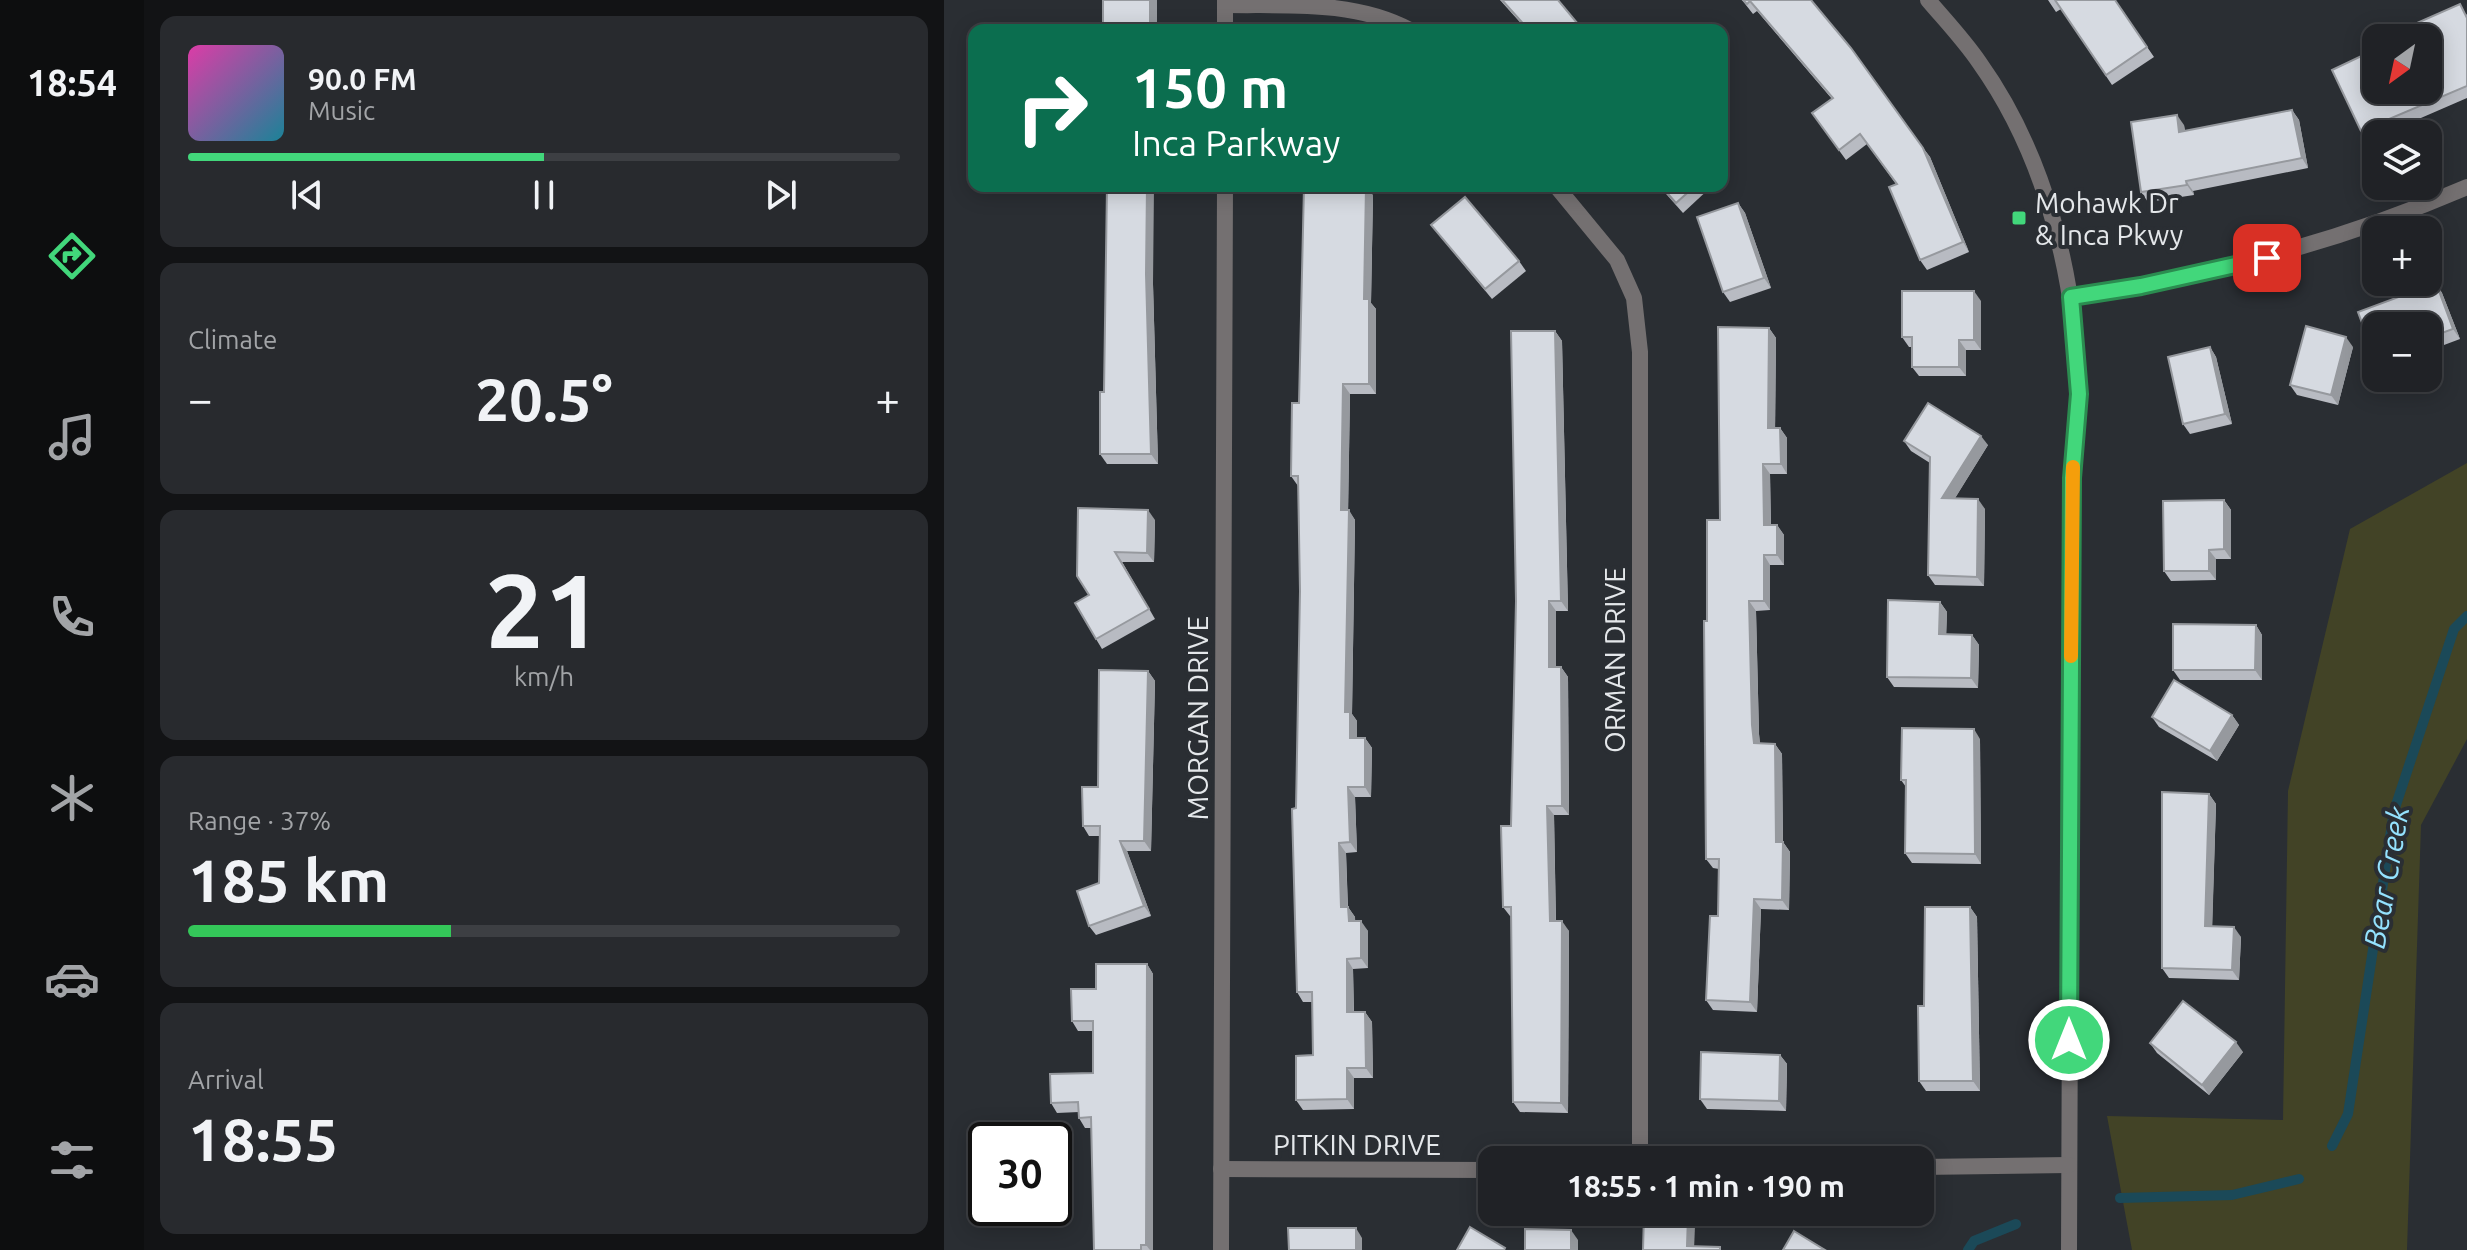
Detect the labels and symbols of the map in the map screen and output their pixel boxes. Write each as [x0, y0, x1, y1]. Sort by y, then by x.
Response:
north arrow [2362, 24, 2442, 104]
place label: Mohawk Dr & Inca Pkwy [2035, 187, 2183, 250]
marker: Mohawk Dr & Inca Pkwy [2010, 209, 2028, 227]
pin [2233, 224, 2301, 292]
street label: ORMAN DRIVE [1599, 567, 1630, 753]
street label: MORGAN DRIVE [1182, 616, 1213, 820]
water label: Bear Creek [2357, 803, 2415, 951]
position arrow [2027, 998, 2111, 1082]
speed limit sign: 30 [968, 1122, 1072, 1226]
street label: PITKIN DRIVE [1273, 1129, 1441, 1160]

